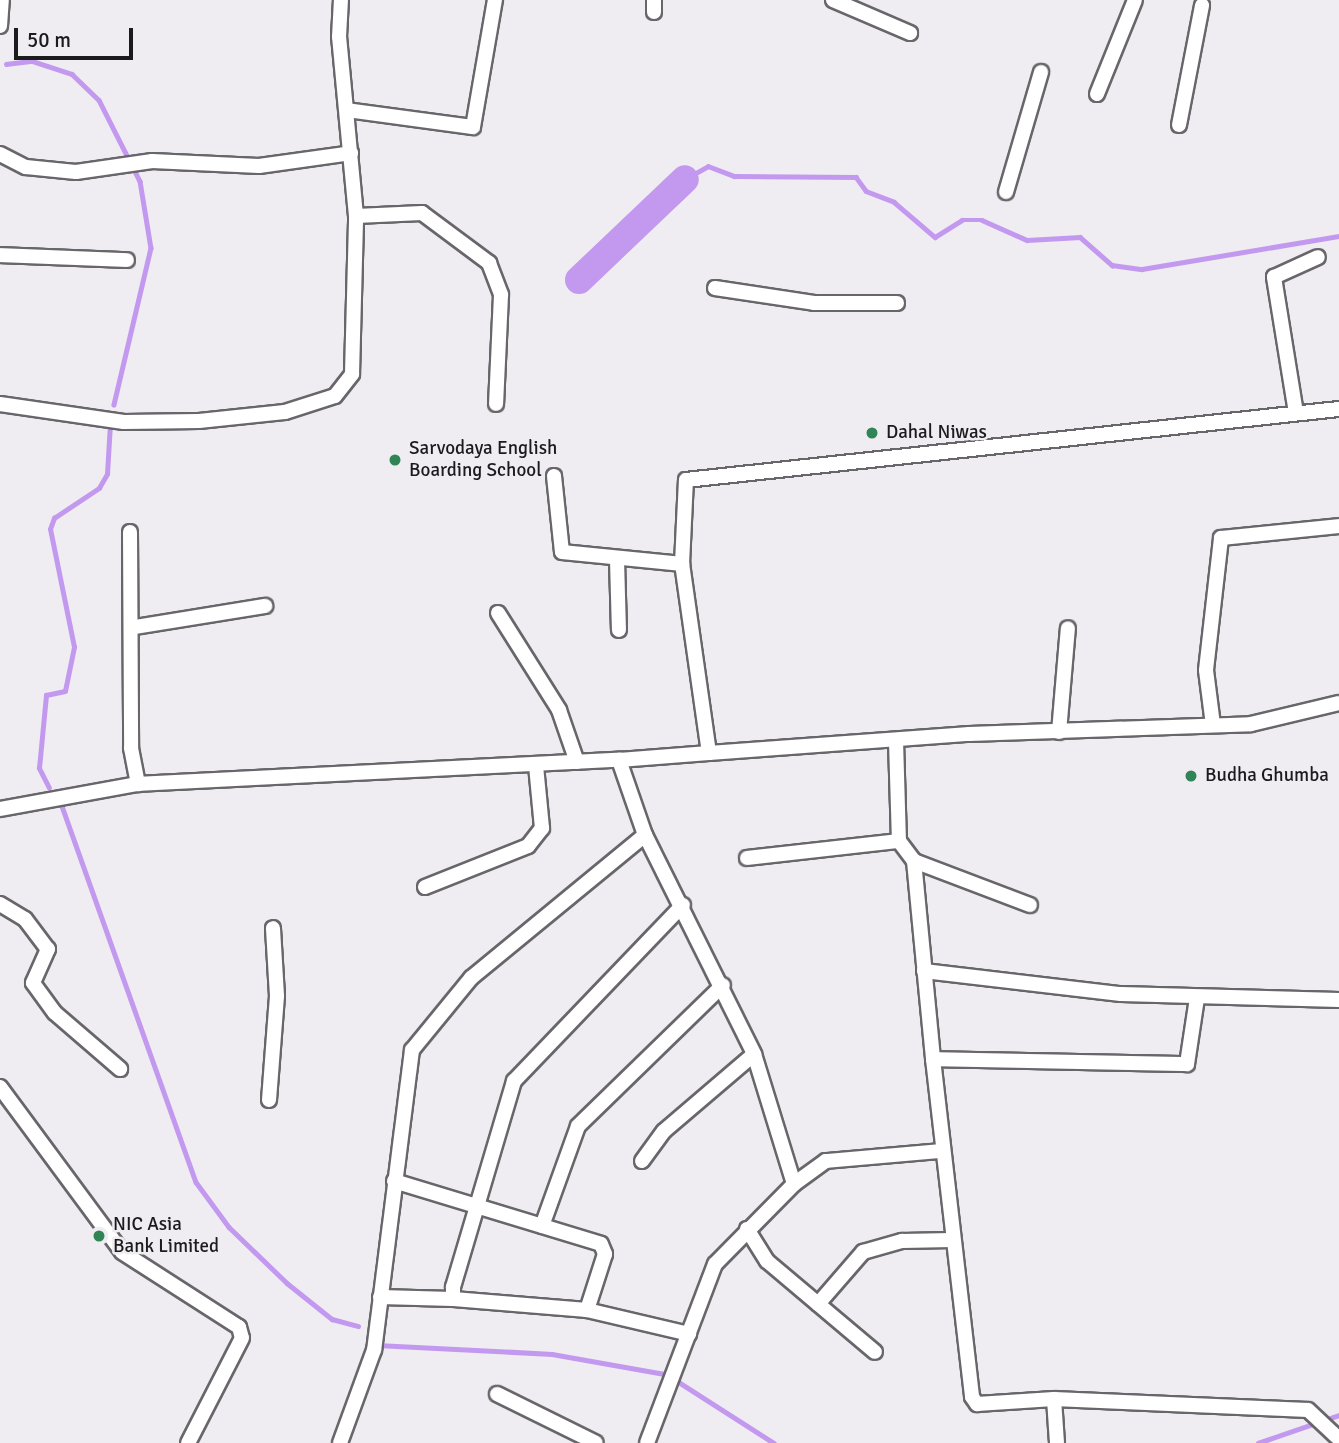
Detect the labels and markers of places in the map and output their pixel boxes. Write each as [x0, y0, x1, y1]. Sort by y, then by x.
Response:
place label: Dahal Niwas [886, 422, 987, 444]
marker: Dahal Niwas [864, 425, 880, 441]
place label: Sarvodaya English Boarding School [409, 438, 557, 482]
marker: Sarvodaya English Boarding School [387, 452, 403, 468]
place label: Budha Ghumba [1205, 765, 1329, 787]
marker: Budha Ghumba [1183, 768, 1199, 784]
place label: NIC Asia Bank Limited [113, 1214, 219, 1258]
marker: NIC Asia Bank Limited [91, 1228, 107, 1244]

